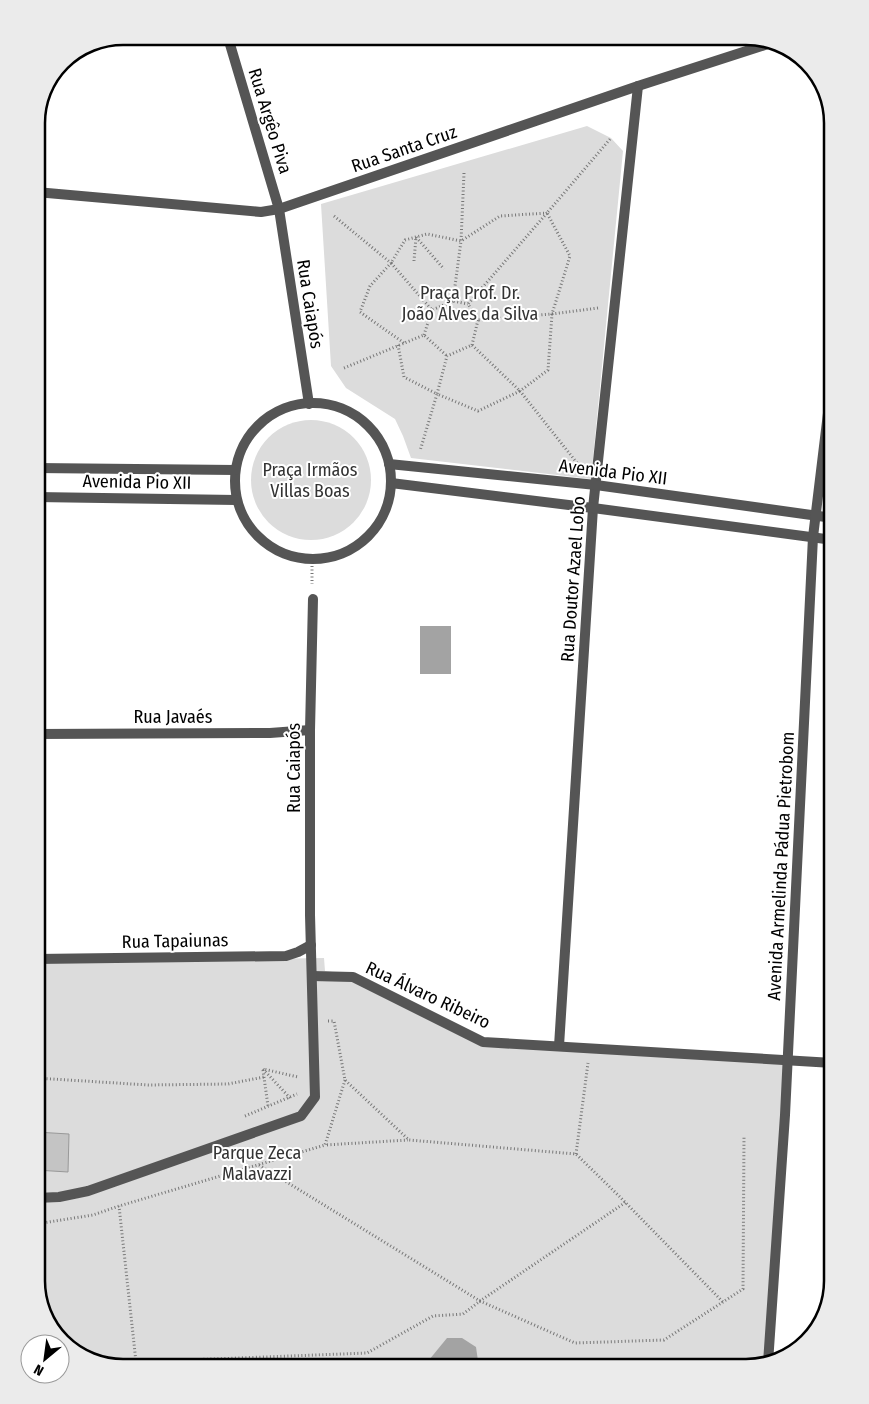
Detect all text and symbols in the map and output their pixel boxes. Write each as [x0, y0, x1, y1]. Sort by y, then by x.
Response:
street label: Rua Argêo Piva [244, 66, 297, 177]
street label: Rua Santa Cruz [348, 121, 460, 177]
street label: Rua Caiapós [292, 258, 328, 351]
park label: Praça Prof. Dr. João Alves da Silva [402, 282, 539, 325]
street label: Avenida Pio XII [558, 454, 668, 490]
park label: Praça Irmãos Villas Boas [263, 459, 358, 502]
street label: Avenida Pio XII [82, 470, 192, 494]
street label: Rua Doutor Azael Lobo [556, 495, 590, 663]
street label: Rua Javaés [134, 706, 213, 728]
street label: Rua Caiapós [283, 723, 305, 813]
street label: Avenida Armelinda Pádua Pietrobom [763, 731, 799, 1001]
street label: Rua Tapaiunas [122, 929, 229, 953]
street label: Rua Álvaro Ribeiro [362, 956, 494, 1033]
park label: Parque Zeca Malavazzi [213, 1142, 301, 1185]
north arrow [20, 1334, 70, 1384]
text: N [31, 1360, 47, 1379]

